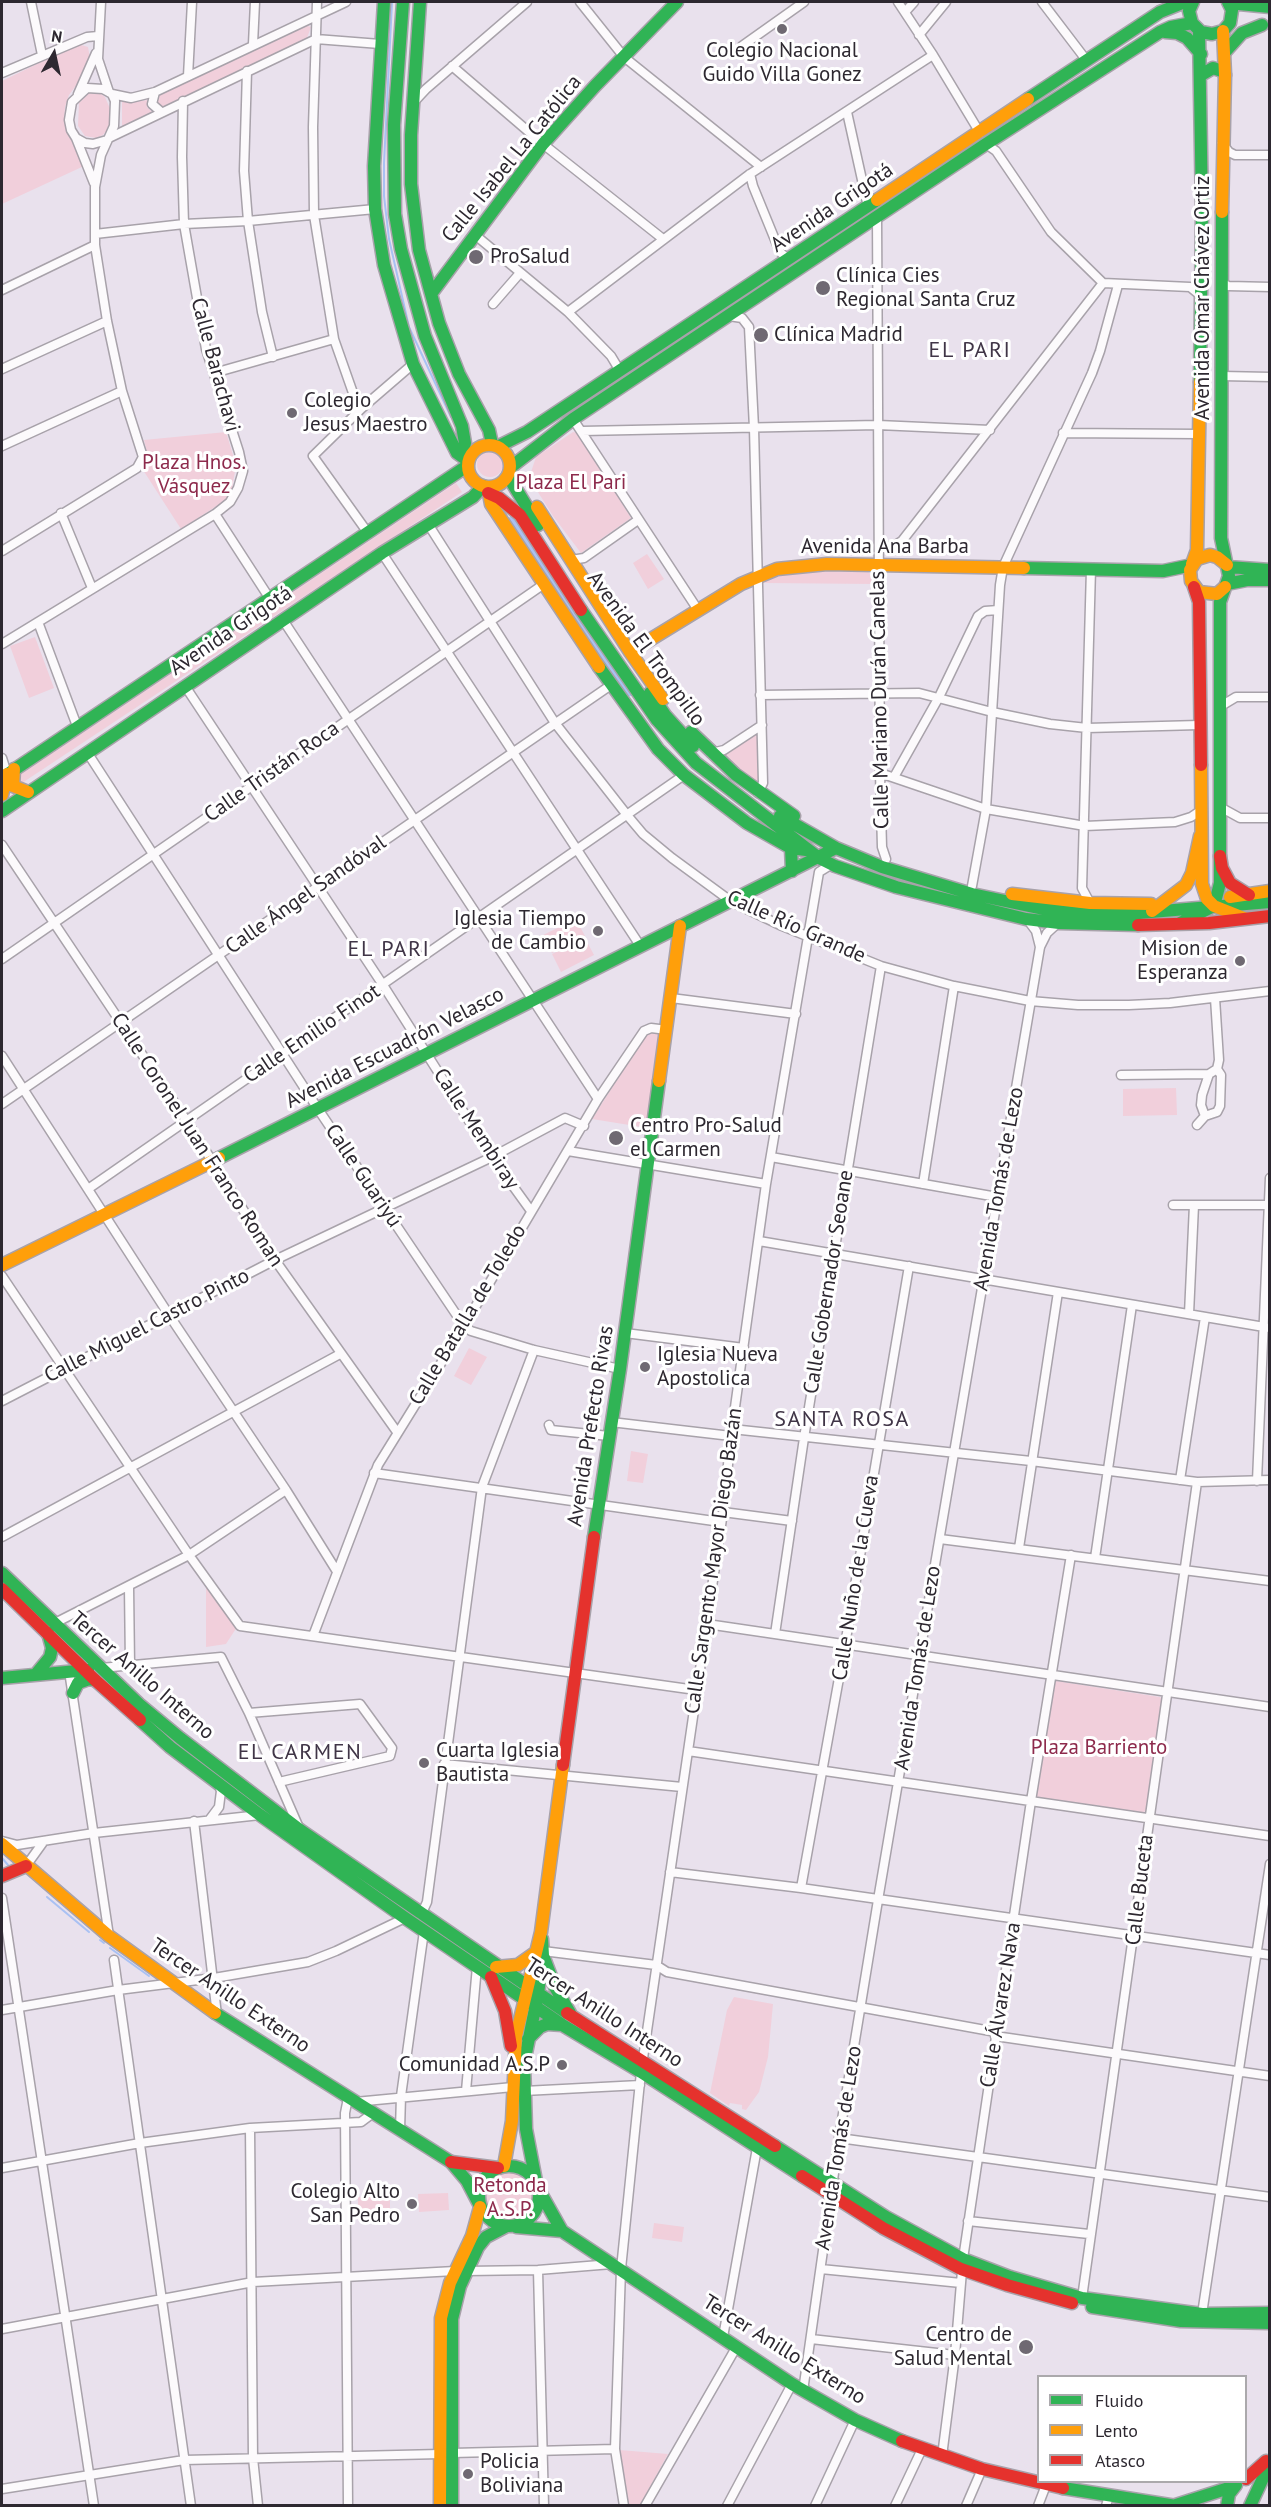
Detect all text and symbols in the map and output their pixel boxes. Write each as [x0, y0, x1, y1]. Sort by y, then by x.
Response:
marker: Colegio Nacional Guido Villa Gonez [775, 22, 789, 36]
north arrow [24, 24, 84, 84]
text: N [50, 26, 64, 47]
place label: Colegio Nacional Guido Villa Gonez [702, 38, 862, 88]
street label: Calle Isabel La Católica [437, 70, 587, 248]
street label: Avenida Grigotá [766, 158, 898, 258]
street label: Avenida Omar Chávez Ortiz [1190, 176, 1216, 420]
place label: ProSalud [490, 244, 570, 270]
marker: ProSalud [467, 248, 485, 266]
place label: Clínica Cies Regional Santa Cruz [836, 263, 1015, 313]
marker: Clínica Cies Regional Santa Cruz [814, 279, 832, 297]
street label: Calle Barachavi [185, 295, 245, 435]
place label: Clínica Madrid [774, 322, 903, 348]
marker: Clínica Madrid [752, 326, 770, 344]
district label: EL PARI [929, 338, 1011, 364]
place label: Colegio Jesus Maestro [304, 388, 427, 438]
marker: Colegio Jesus Maestro [285, 406, 299, 420]
park label: Plaza Hnos. Vásquez [142, 450, 246, 500]
park label: Plaza El Pari [516, 470, 626, 496]
street label: Avenida Ana Barba [801, 534, 969, 560]
street label: Avenida El Trompillo [581, 567, 711, 731]
street label: Calle Mariano Durán Canelas [865, 571, 895, 829]
street label: Avenida Grigotá [165, 581, 297, 681]
street label: Calle Tristán Roca [200, 716, 344, 828]
street label: Calle Ángel Sandóval [221, 830, 391, 960]
street label: Calle Río Grande [723, 885, 869, 969]
place label: Iglesia Tiempo de Cambio [454, 906, 586, 956]
marker: Iglesia Tiempo de Cambio [591, 924, 605, 938]
place label: Mision de Esperanza [1137, 936, 1228, 986]
district label: EL PARI [348, 937, 430, 963]
marker: Mision de Esperanza [1233, 954, 1247, 968]
street label: Calle Emilio Finot [239, 979, 385, 1089]
street label: Avenida Escuadrón Velasco [282, 982, 508, 1114]
street label: Calle Coronel Juan Franco Roman [105, 1008, 289, 1272]
street label: Calle Membiray [428, 1064, 524, 1194]
street label: Avenida Tomás de Lezo [969, 1085, 1029, 1293]
place label: Centro Pro-Salud el Carmen [630, 1113, 782, 1163]
street label: Calle Guariyú [319, 1120, 407, 1232]
marker: Centro Pro-Salud el Carmen [607, 1129, 625, 1147]
street label: Calle Gobernador Seoane [799, 1168, 859, 1396]
street label: Calle Batalla de Toledo [404, 1220, 532, 1410]
street label: Calle Miguel Castro Pinto [40, 1263, 254, 1389]
street label: Avenida Prefecto Rivas [563, 1324, 619, 1528]
place label: Iglesia Nueva Apostolica [657, 1342, 778, 1392]
marker: Iglesia Nueva Apostolica [638, 1360, 652, 1374]
street label: Calle Sargento Mayor Diego Bazán [680, 1406, 748, 1716]
district label: SANTA ROSA [774, 1407, 910, 1433]
street label: Calle Nuño de la Cueva [827, 1473, 885, 1683]
street label: Avenida Tomás de Lezo [889, 1564, 947, 1772]
street label: Tercer Anillo Interno [65, 1607, 219, 1745]
park label: Plaza Barriento [1031, 1735, 1167, 1761]
place label: Cuarta Iglesia Bautista [436, 1738, 559, 1788]
district label: EL CARMEN [238, 1740, 362, 1766]
marker: Cuarta Iglesia Bautista [417, 1756, 431, 1770]
street label: Calle Buceta [1121, 1833, 1159, 1947]
street label: Calle Álvarez Nava [975, 1920, 1027, 2090]
street label: Tercer Anillo Externo [145, 1933, 315, 2059]
street label: Tercer Anillo Interno [521, 1953, 687, 2073]
street label: Avenida Tomás de Lezo [810, 2044, 868, 2252]
place label: Comunidad A.S.P [399, 2052, 550, 2078]
marker: Comunidad A.S.P [555, 2058, 569, 2072]
park label: Retonda A.S.P. [473, 2173, 547, 2223]
place label: Colegio Alto San Pedro [291, 2179, 400, 2229]
marker: Colegio Alto San Pedro [405, 2197, 419, 2211]
street label: Tercer Anillo Externo [698, 2290, 870, 2410]
place label: Centro de Salud Mental [894, 2322, 1012, 2372]
marker: Centro de Salud Mental [1017, 2338, 1035, 2356]
legend [1037, 2375, 1247, 2483]
text: Fluido [1095, 2389, 1143, 2412]
text: Lento [1095, 2419, 1138, 2442]
place label: Policia Boliviana [480, 2449, 563, 2499]
text: Atasco [1095, 2449, 1145, 2472]
marker: Policia Boliviana [461, 2467, 475, 2481]

